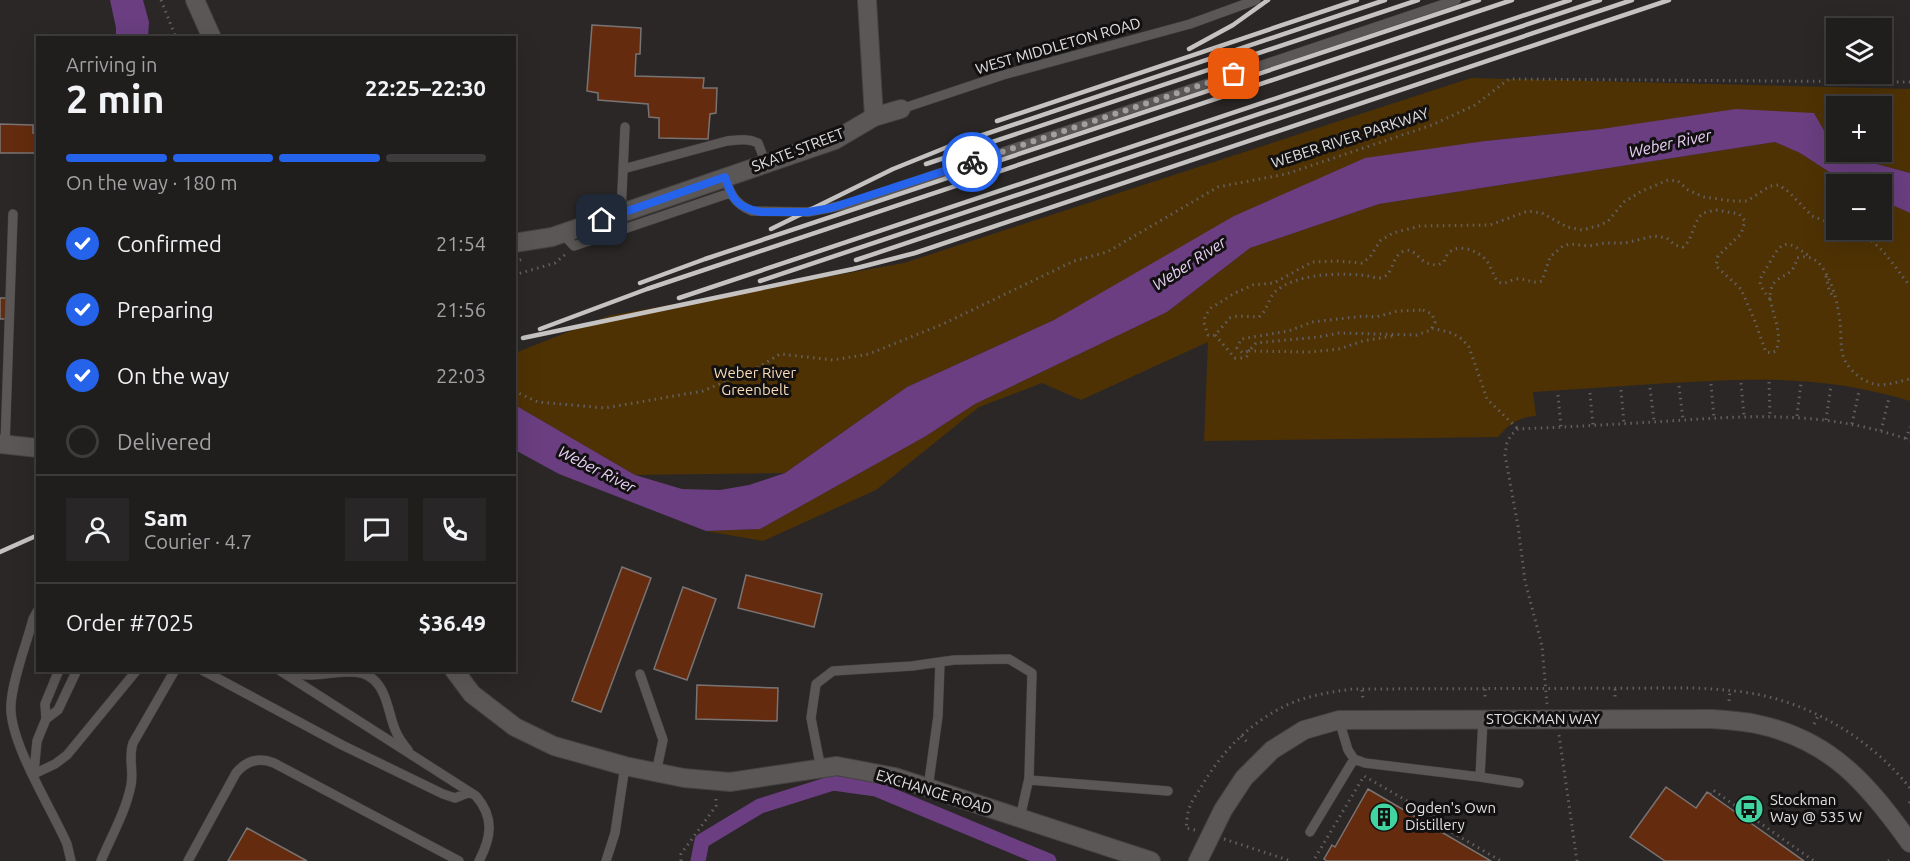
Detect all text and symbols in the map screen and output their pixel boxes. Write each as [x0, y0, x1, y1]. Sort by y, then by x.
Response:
street label: WEST MIDDLETON ROAD [973, 14, 1142, 77]
map controls [1826, 18, 1892, 240]
button: layers [1826, 18, 1892, 84]
pin [1208, 48, 1259, 99]
text: Arriving in [66, 53, 157, 76]
icon: bag [1217, 57, 1250, 90]
text: 22:25–22:30 [365, 75, 486, 100]
text: 2 min [66, 77, 165, 120]
button: + [1826, 96, 1892, 162]
street label: WEBER RIVER PARKWAY [1269, 104, 1431, 171]
street label: SKATE STREET [749, 124, 847, 175]
water label: Weber River [1627, 125, 1714, 161]
courier [942, 132, 1002, 192]
icon: bike [956, 146, 989, 179]
text: On the way · 180 m [66, 171, 238, 194]
button: − [1826, 174, 1892, 240]
pin [576, 194, 627, 245]
icon: home [585, 203, 618, 236]
icon: check [66, 227, 99, 260]
text: Confirmed [117, 231, 222, 256]
text: 21:54 [436, 232, 486, 255]
water label: Weber River [1149, 232, 1230, 293]
icon: check [66, 293, 99, 326]
text: Preparing [117, 297, 214, 322]
text: 21:56 [436, 298, 486, 321]
icon: check [66, 359, 99, 392]
text: On the way [117, 363, 229, 388]
text: 22:03 [436, 364, 486, 387]
park label: Weber River Greenbelt [714, 364, 796, 398]
text: Delivered [117, 429, 212, 454]
water label: Weber River [555, 442, 639, 497]
button: person [66, 498, 129, 561]
button: chat [345, 498, 408, 561]
button: phone [423, 498, 486, 561]
text: Sam [144, 505, 188, 530]
text: Courier · 4.7 [144, 530, 252, 553]
text: Order #7025 [66, 610, 194, 635]
text: $36.49 [419, 610, 486, 635]
street label: STOCKMAN WAY [1486, 710, 1600, 727]
street label: EXCHANGE ROAD [874, 766, 994, 817]
place label: Stockman Way @ 535 W [1770, 791, 1862, 825]
bus stop icon: Stockman Way @ 535 W [1733, 793, 1765, 825]
place label: Ogden's Own Distillery [1405, 799, 1496, 833]
building icon: Ogden's Own Distillery [1368, 801, 1400, 833]

